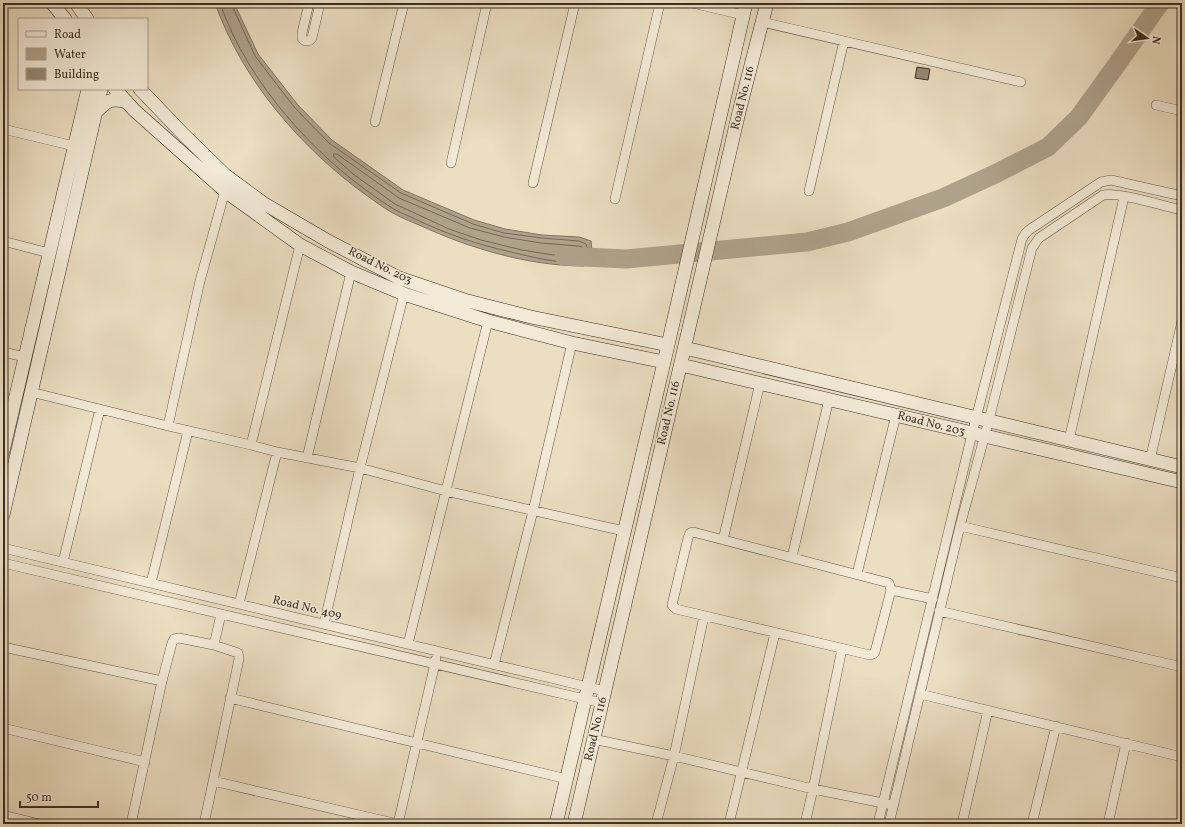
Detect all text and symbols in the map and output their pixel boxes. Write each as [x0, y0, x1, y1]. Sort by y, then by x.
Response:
legend [18, 18, 148, 90]
north arrow [1127, 18, 1167, 58]
text: Road [54, 27, 81, 43]
text: N [1147, 34, 1163, 45]
text: Water [54, 47, 86, 63]
street label: Road No. 116 [727, 64, 759, 132]
text: Building [54, 67, 99, 83]
street label: Road No. 203 [345, 244, 415, 288]
street label: Road No. 116 [654, 379, 684, 447]
street label: Road No. 203 [895, 408, 967, 440]
street label: Road No. 409 [271, 592, 343, 624]
street label: Road No. 116 [581, 695, 611, 763]
scale bar [20, 783, 98, 809]
text: 50 m [26, 790, 52, 806]

